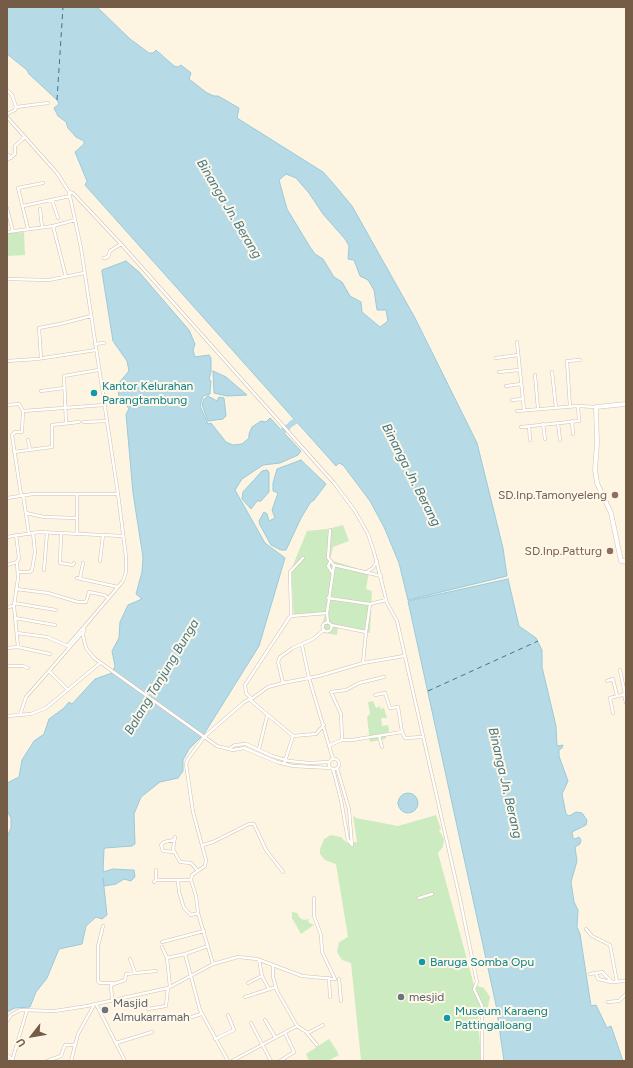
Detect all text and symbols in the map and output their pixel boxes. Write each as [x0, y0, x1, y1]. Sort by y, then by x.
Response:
water label: Binanga Jn. Berang [193, 156, 265, 262]
place label: Kantor Kelurahan Parangtambung [102, 379, 193, 407]
marker: Kantor Kelurahan Parangtambung [89, 388, 99, 398]
water label: Binanga Jn. Berang [378, 421, 444, 529]
place label: SD.Inp.Tamonyeleng [498, 488, 607, 502]
marker: SD.Inp.Tamonyeleng [610, 490, 620, 500]
place label: SD.Inp.Patturg [525, 544, 602, 558]
marker: SD.Inp.Patturg [605, 546, 615, 556]
water label: Balang Tanjung Bunga [121, 616, 203, 738]
water label: Binanga Jn. Berang [485, 726, 525, 840]
place label: Baruga Somba Opu [430, 955, 534, 969]
marker: Baruga Somba Opu [417, 957, 427, 967]
place label: mesjid [409, 990, 444, 1004]
marker: mesjid [396, 992, 406, 1002]
place label: Masjid Almukarramah [113, 996, 190, 1024]
place label: Museum Karaeng Pattingalloang [455, 1004, 548, 1032]
marker: Masjid Almukarramah [100, 1005, 110, 1015]
marker: Museum Karaeng Pattingalloang [442, 1013, 452, 1023]
north arrow [12, 1016, 52, 1056]
text: U [14, 1036, 29, 1049]

